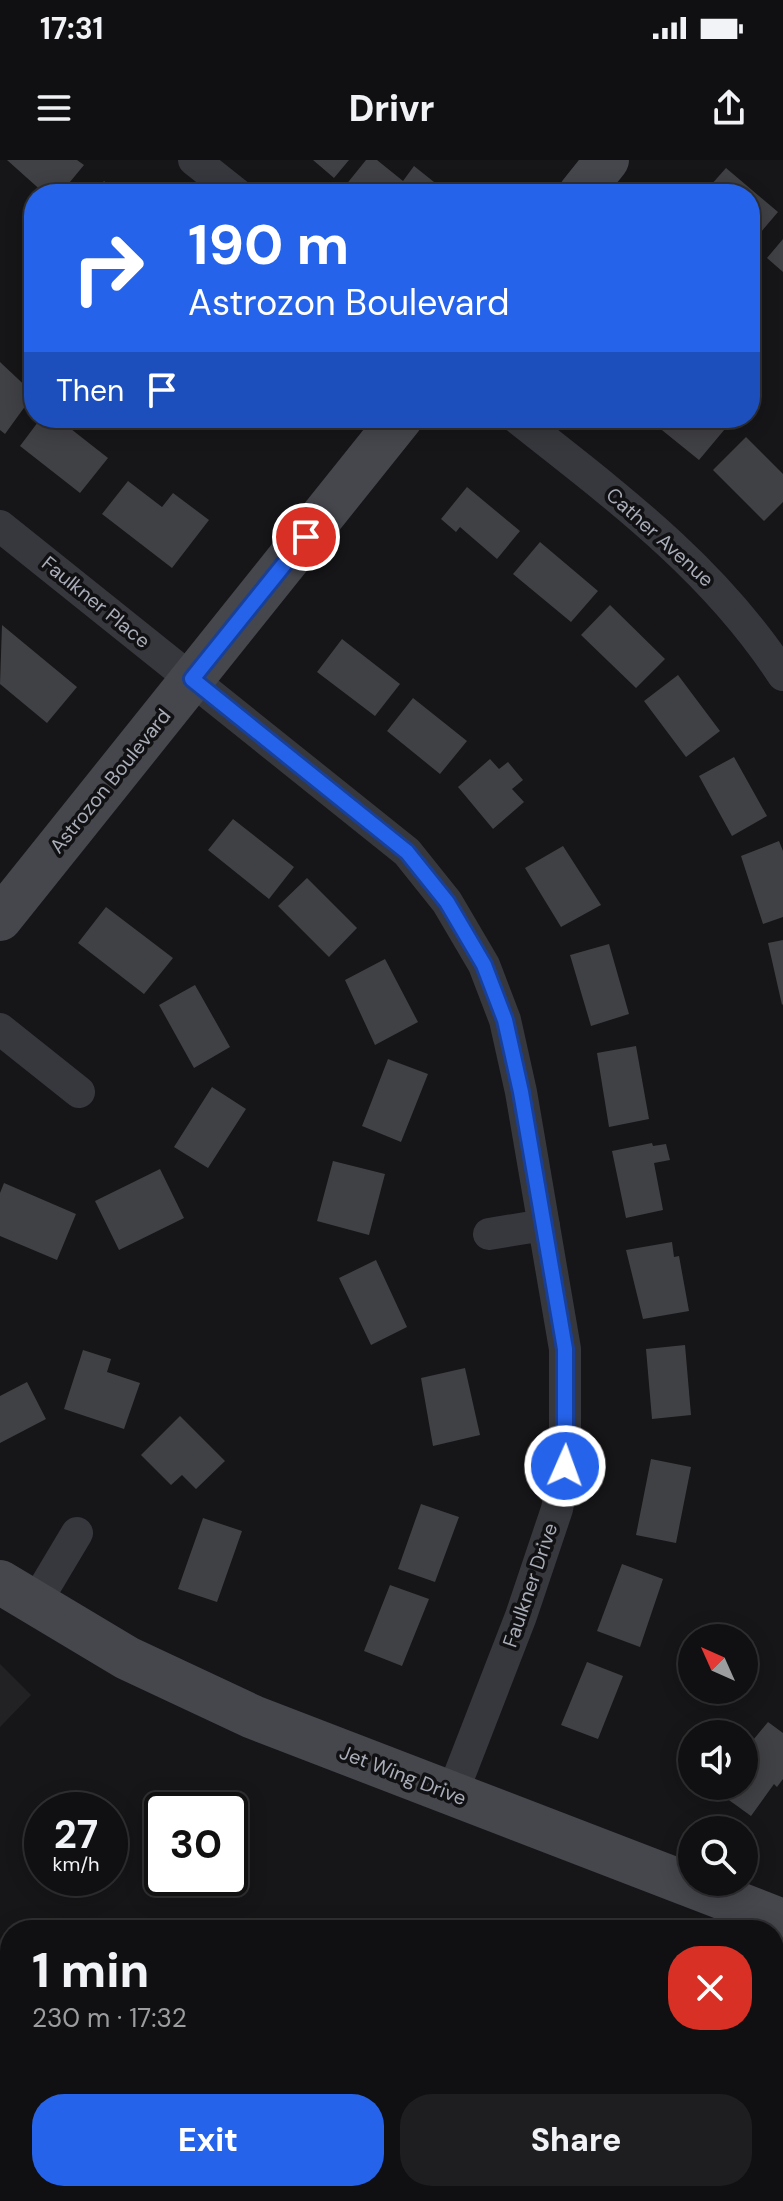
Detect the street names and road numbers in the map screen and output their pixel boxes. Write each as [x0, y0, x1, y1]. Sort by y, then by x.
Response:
street label: Cather Avenue [601, 482, 719, 592]
street label: Faulkner Place [36, 550, 156, 654]
street label: Astrozon Boulevard [44, 703, 176, 859]
street label: Faulkner Drive [497, 1519, 563, 1651]
street label: Jet Wing Drive [336, 1739, 470, 1811]

